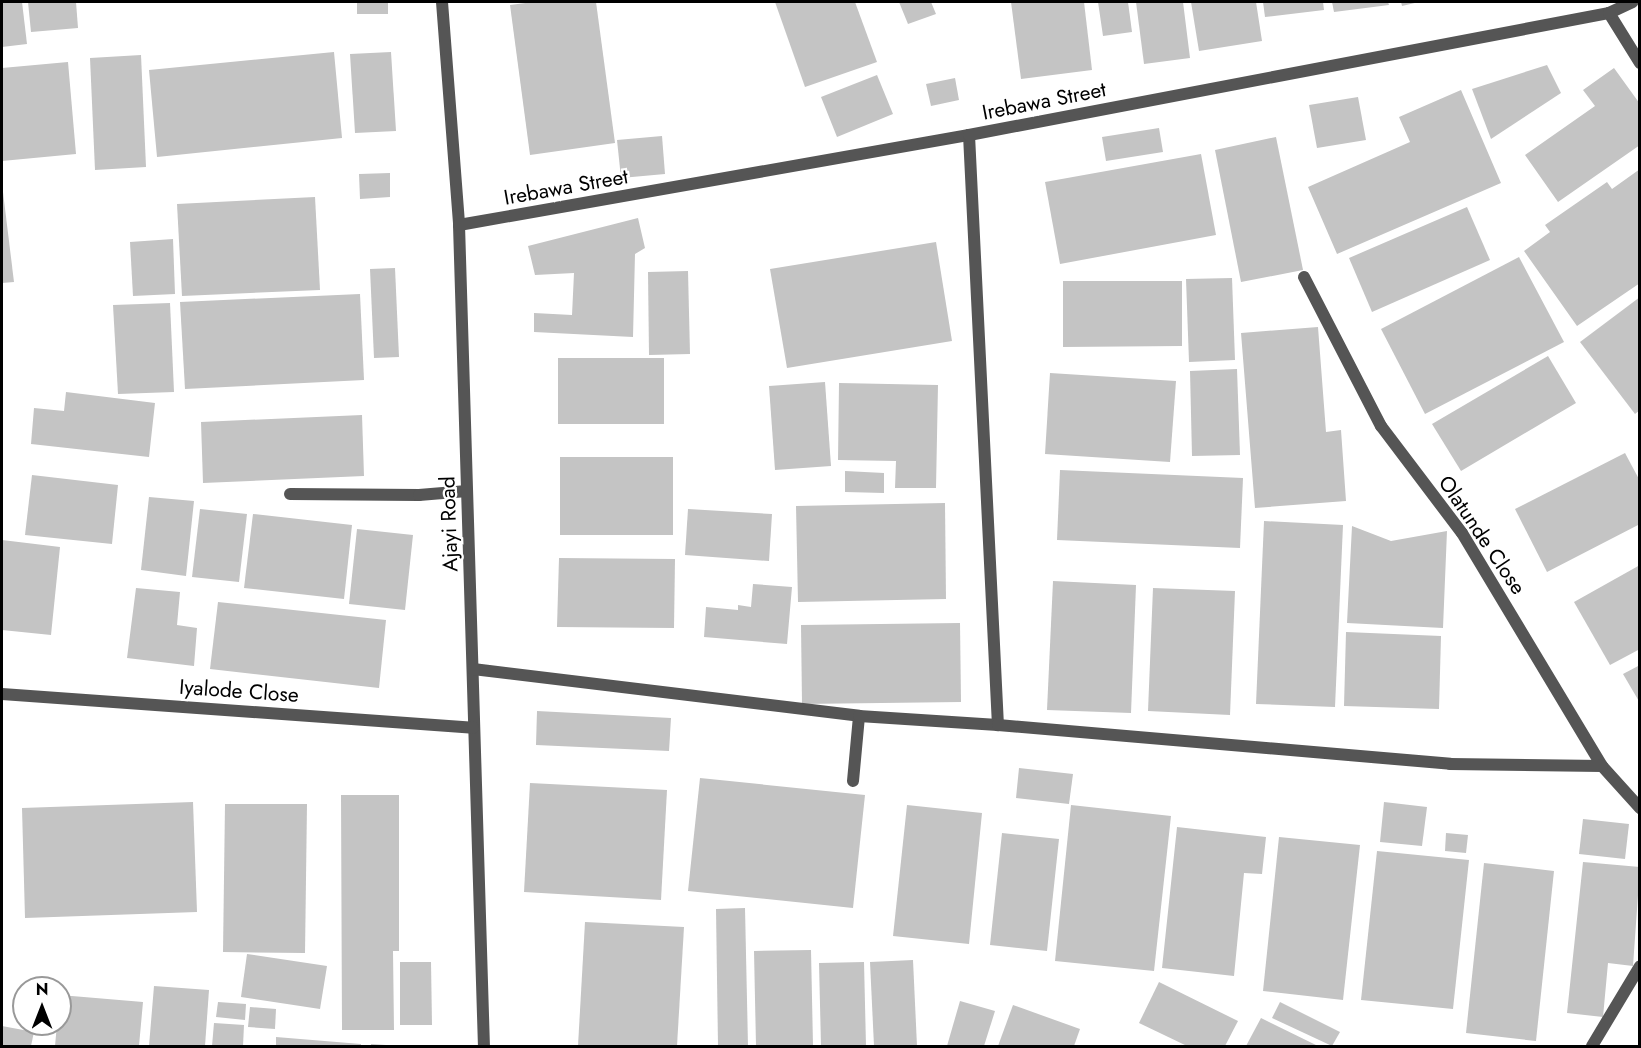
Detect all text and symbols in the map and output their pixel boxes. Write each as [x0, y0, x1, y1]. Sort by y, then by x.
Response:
street label: Irebawa Street [980, 77, 1108, 125]
street label: Irebawa Street [502, 164, 630, 210]
street label: Olatunde Close [1433, 471, 1531, 599]
street label: Ajayi Road [435, 476, 463, 572]
street label: Iyalode Close [178, 674, 300, 708]
north arrow [12, 976, 72, 1036]
text: N [36, 978, 48, 1001]

